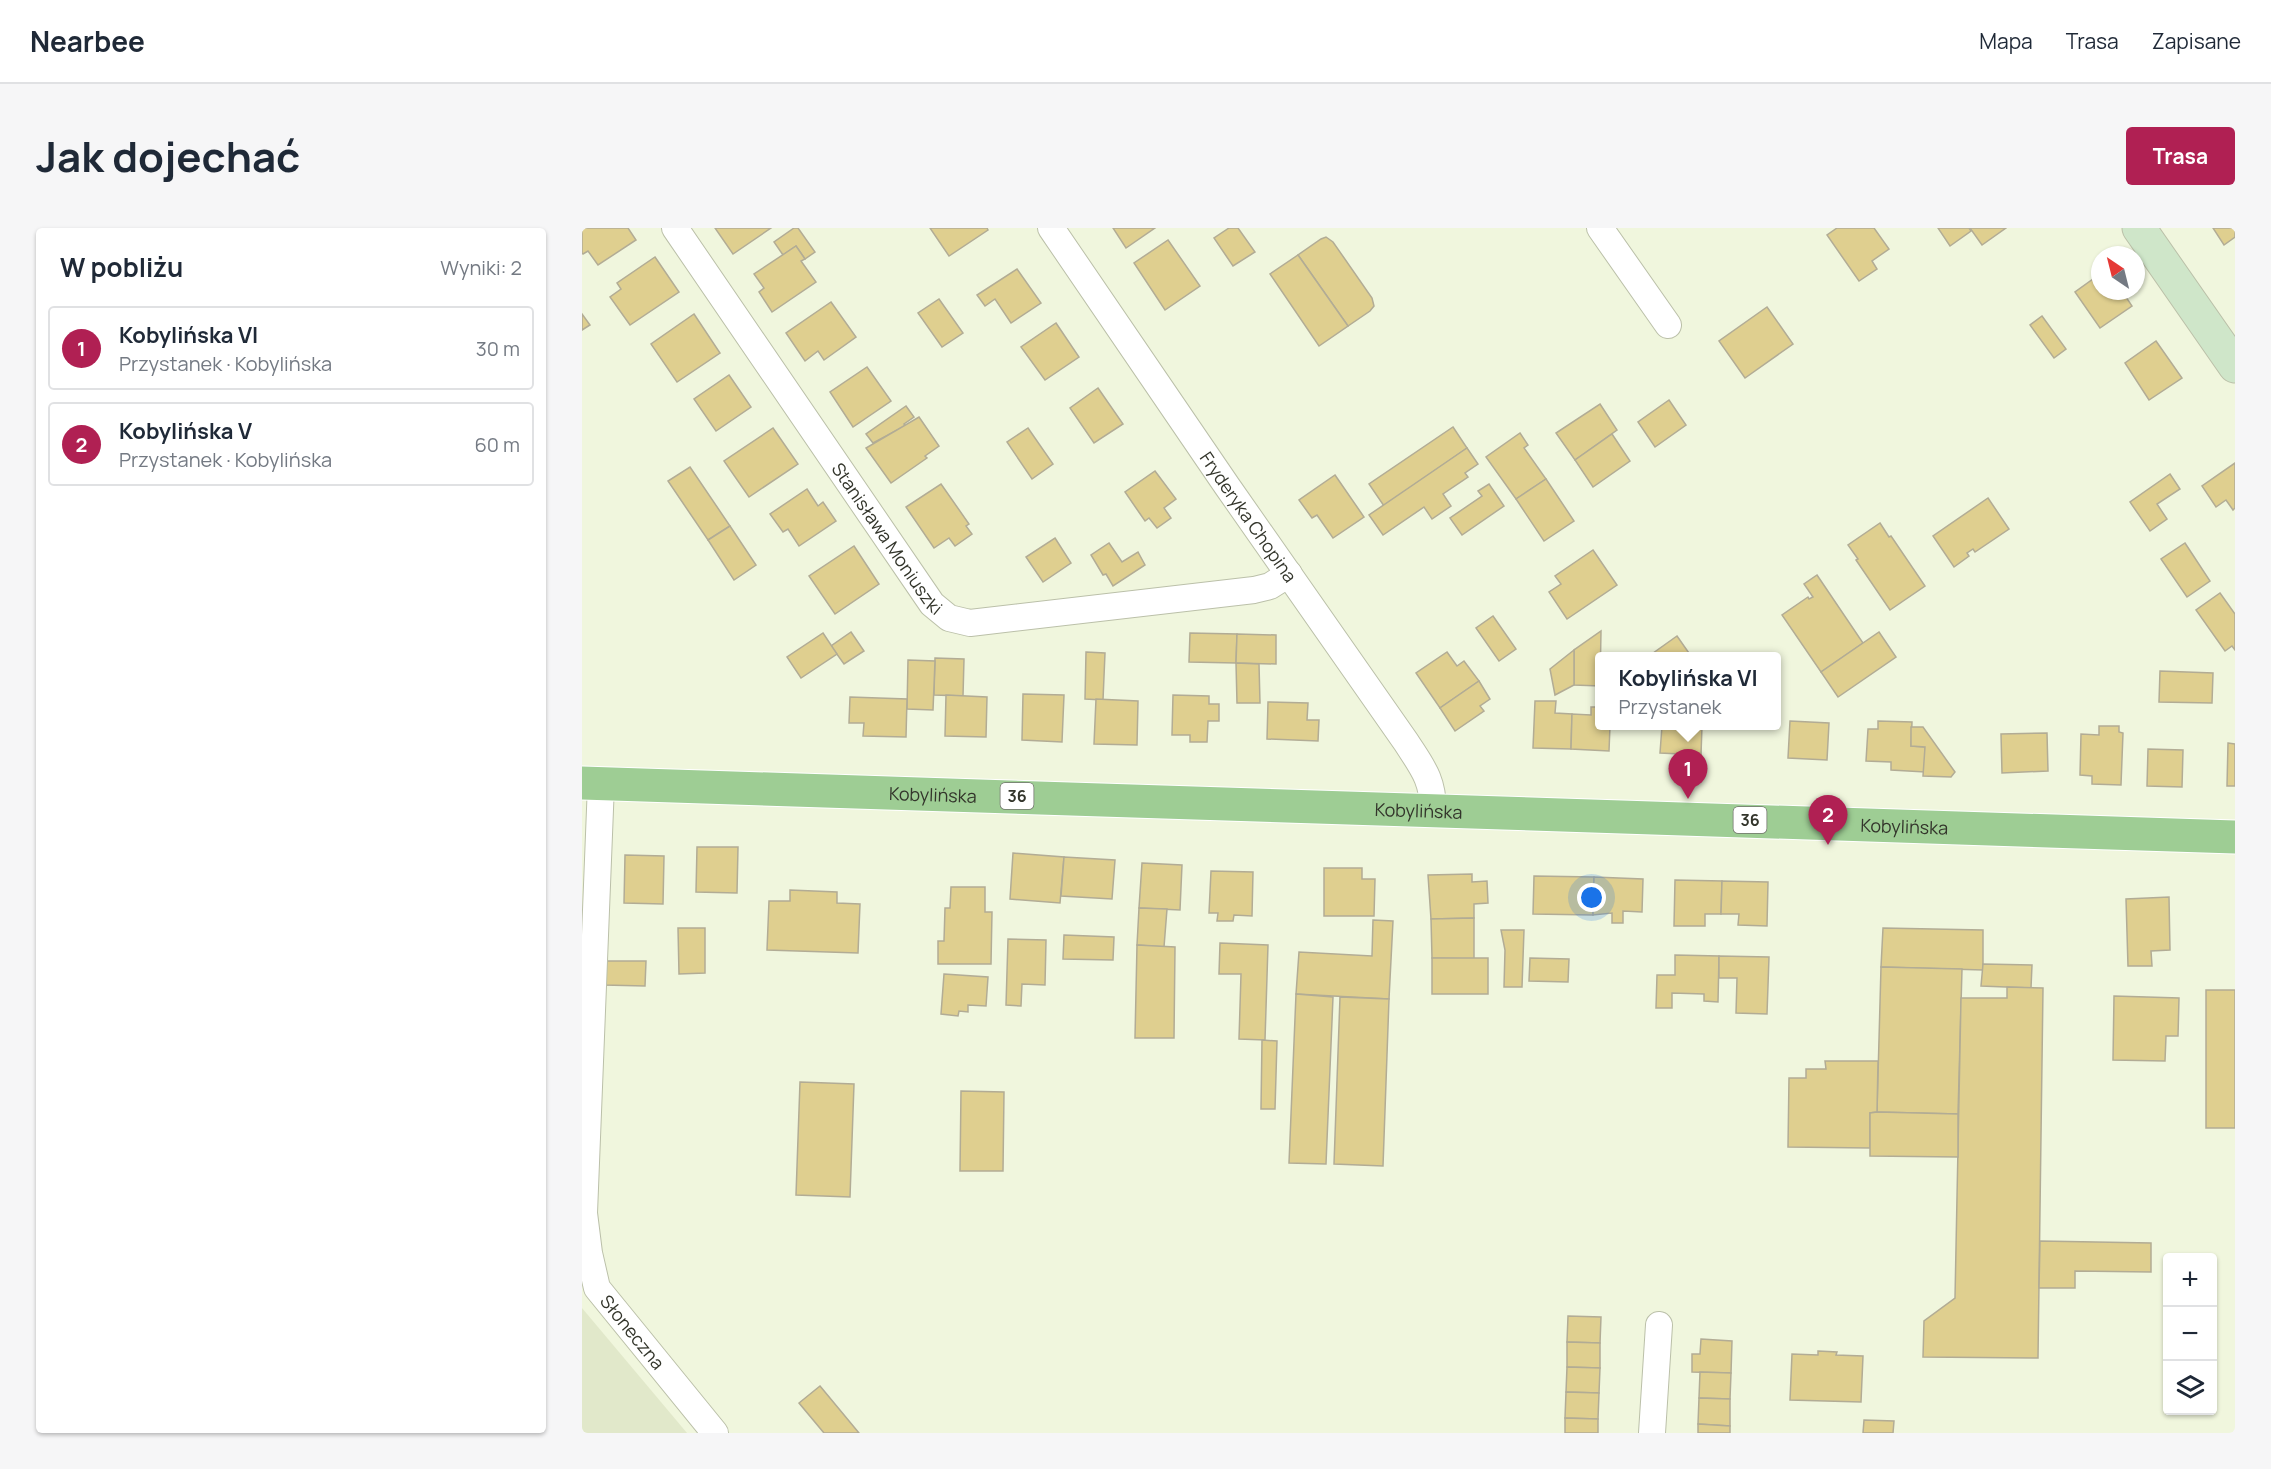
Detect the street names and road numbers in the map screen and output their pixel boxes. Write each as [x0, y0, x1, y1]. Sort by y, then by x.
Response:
street label: Fryderyka Chopina [1195, 447, 1303, 587]
street label: Stanisława Moniuszki [827, 458, 947, 620]
street label: Kobylińska [889, 781, 977, 808]
road number: 36 [1000, 783, 1034, 809]
street label: Kobylińska [1374, 797, 1463, 824]
road number: 36 [1734, 807, 1766, 833]
street label: Kobylińska [1860, 813, 1949, 840]
street label: Słoneczna [595, 1289, 670, 1374]

